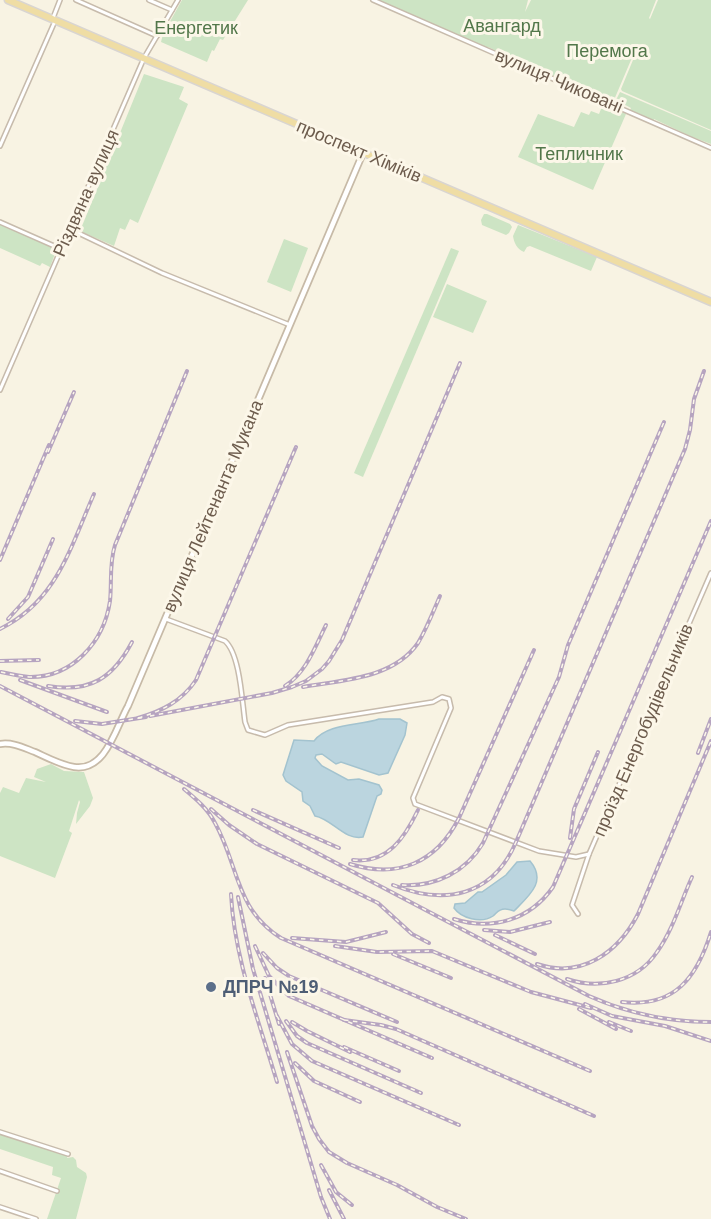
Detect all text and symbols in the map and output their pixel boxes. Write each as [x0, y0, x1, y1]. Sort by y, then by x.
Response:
park label: Авангард [463, 16, 541, 36]
park label: Енергетик [154, 18, 238, 38]
park label: Перемога [566, 41, 649, 61]
street label: вулиця Чиковані [492, 45, 626, 117]
street label: проспект Хіміків [294, 116, 424, 186]
street label: Різдвяна вулиця [49, 126, 123, 260]
park label: Тепличник [535, 144, 623, 164]
street label: вулиця Лейтенанта Мукана [159, 396, 267, 615]
street label: проїзд Енергобудівельників [589, 621, 697, 839]
place label: ДПРЧ №19 [223, 977, 319, 997]
marker: ДПРЧ №19 [204, 980, 218, 994]

